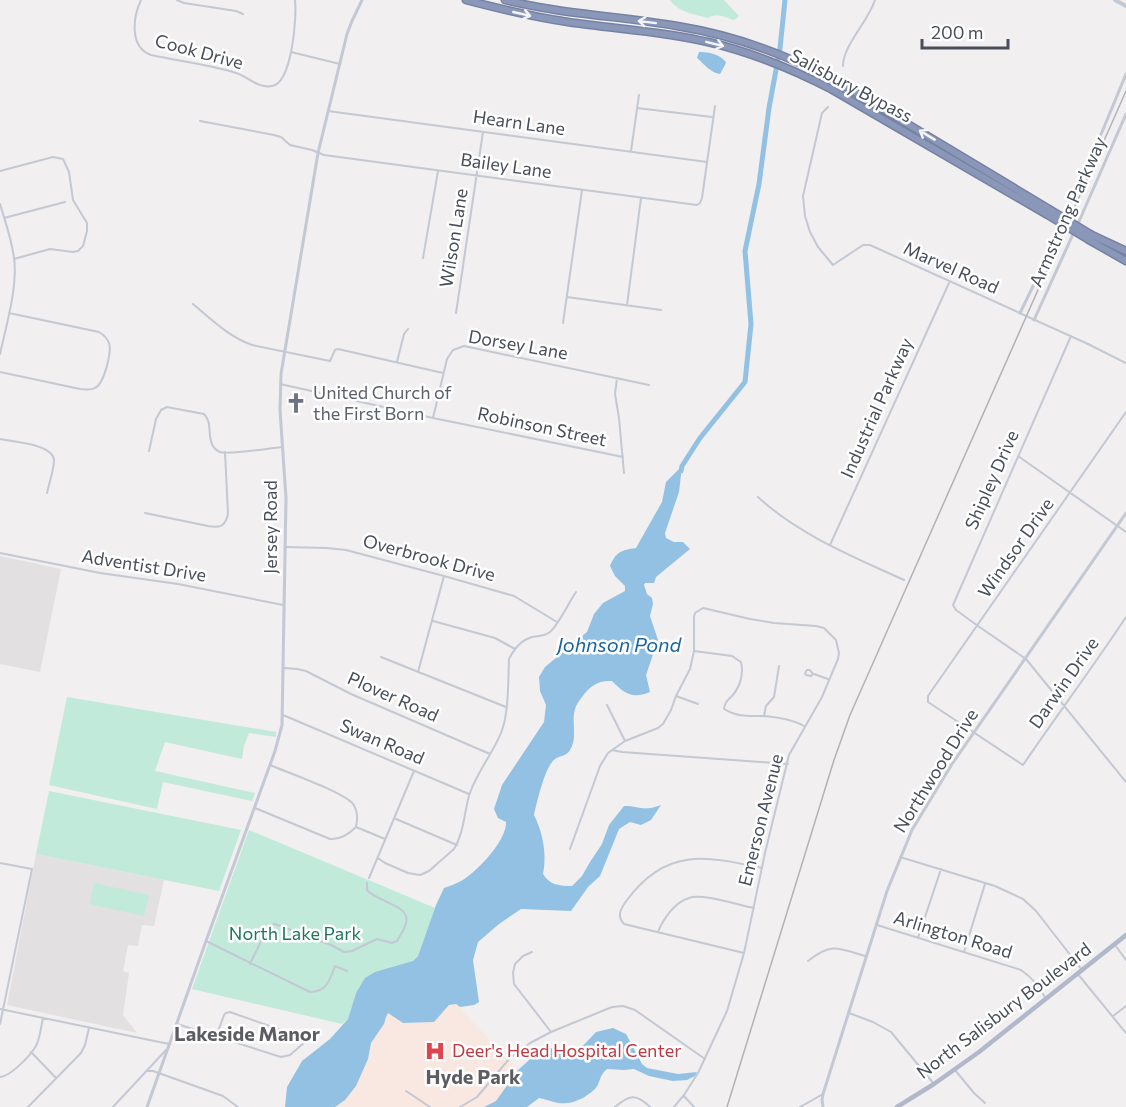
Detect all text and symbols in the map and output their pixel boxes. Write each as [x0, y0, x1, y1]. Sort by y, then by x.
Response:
one-way arrow [512, 9, 532, 20]
scale bar [922, 12, 1008, 50]
one-way arrow [637, 16, 657, 27]
text: 200 m [931, 21, 984, 43]
street label: Cook Drive [153, 29, 246, 73]
one-way arrow [705, 38, 724, 50]
street label: Salisbury Bypass [787, 44, 916, 127]
street label: Hearn Lane [472, 105, 567, 139]
one-way arrow [919, 129, 936, 141]
street label: Armstrong Parkway [1024, 133, 1110, 290]
street label: Bailey Lane [459, 148, 553, 182]
street label: Wilson Lane [434, 187, 472, 289]
street label: Marvel Road [900, 236, 1003, 298]
street label: Dorsey Lane [467, 324, 570, 364]
street label: Industrial Parkway [835, 334, 917, 481]
place label: United Church of the First Born [313, 381, 453, 424]
church icon: United Church of the First Born [284, 391, 308, 415]
street label: Robinson Street [476, 402, 609, 450]
street label: Shipley Drive [959, 427, 1023, 533]
street label: Jersey Road [259, 480, 281, 574]
street label: Windsor Drive [973, 493, 1058, 602]
street label: Overbrook Drive [361, 529, 498, 585]
street label: Adventist Drive [80, 544, 208, 586]
water label: Johnson Pond [555, 632, 683, 656]
street label: Darwin Drive [1024, 633, 1103, 732]
street label: Plover Road [344, 666, 442, 726]
street label: Northwood Drive [888, 704, 982, 836]
street label: Swan Road [337, 713, 428, 769]
street label: Emerson Avenue [733, 751, 787, 888]
street label: Arlington Road [891, 906, 1015, 962]
park label: North Lake Park [229, 922, 361, 944]
street label: North Salisbury Boulevard [912, 937, 1095, 1083]
district label: Lakeside Manor [174, 1021, 320, 1045]
hospital icon: Deer's Head Hospital Center [423, 1039, 447, 1063]
place label: Deer's Head Hospital Center [452, 1039, 681, 1061]
district label: Hyde Park [426, 1064, 521, 1088]

